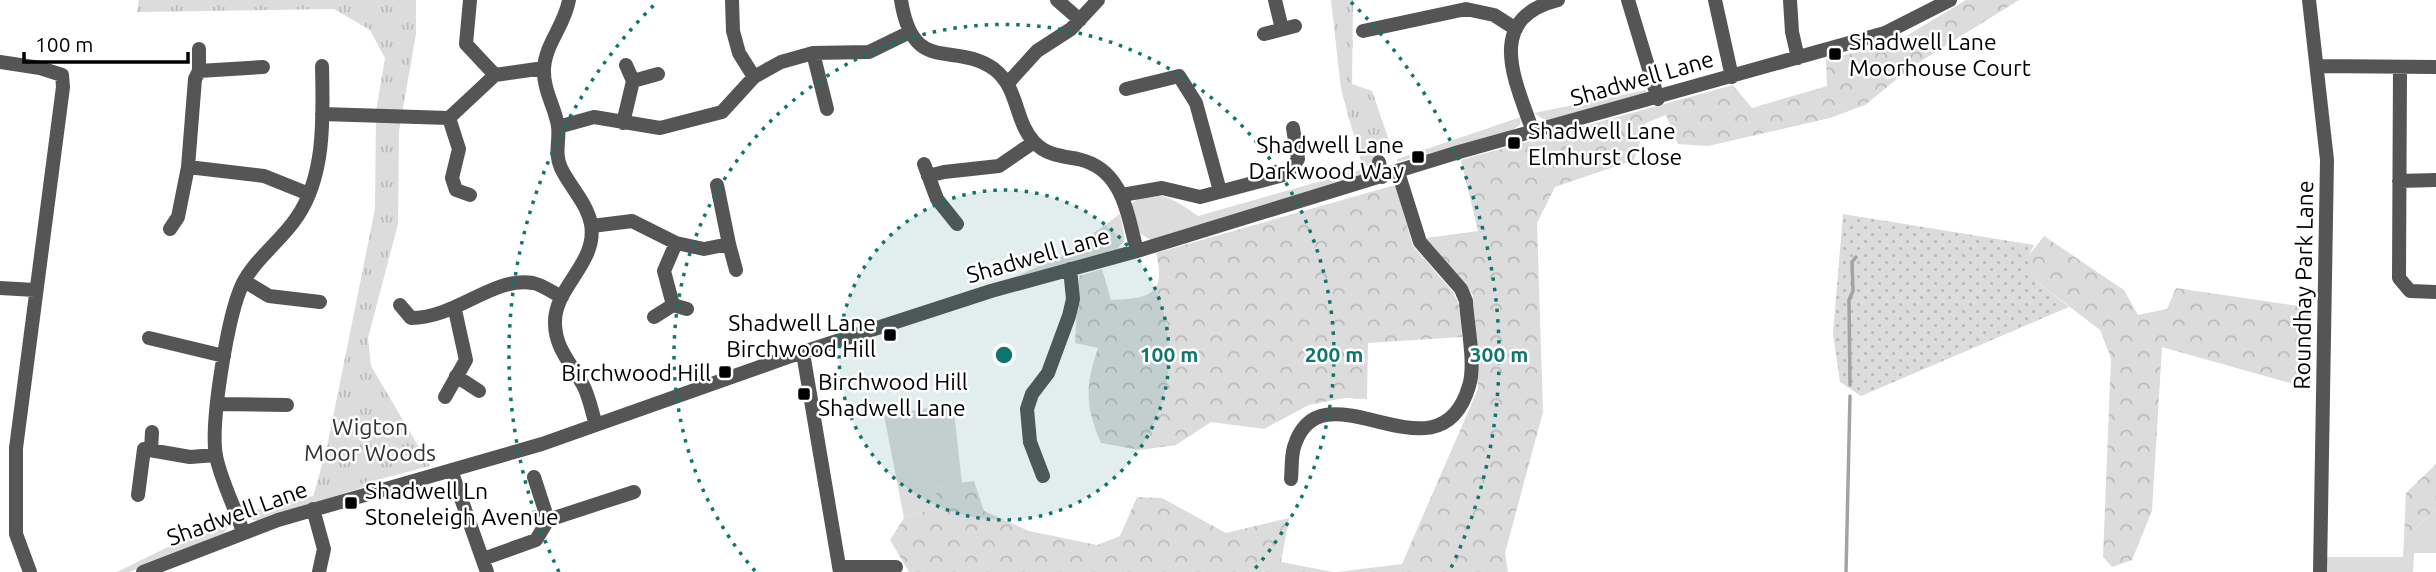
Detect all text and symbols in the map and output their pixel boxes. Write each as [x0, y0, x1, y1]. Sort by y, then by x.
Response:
scale bar [24, 21, 189, 65]
place label: Shadwell Lane Moorhouse Court [1849, 29, 2031, 80]
text: 100 m [35, 32, 93, 56]
street label: Shadwell Lane [1568, 46, 1716, 110]
marker: Shadwell Lane Moorhouse Court [1827, 46, 1843, 62]
place label: Shadwell Lane Elmhurst Close [1528, 118, 1682, 169]
place label: Shadwell Lane Darkwood Way [1248, 132, 1404, 183]
marker: Shadwell Lane Elmhurst Close [1506, 135, 1522, 151]
marker: Shadwell Lane Darkwood Way [1410, 149, 1426, 165]
street label: Roundhay Park Lane [2289, 180, 2317, 390]
street label: Shadwell Lane [964, 223, 1112, 287]
place label: Shadwell Lane Birchwood Hill [726, 310, 876, 361]
marker: Shadwell Lane Birchwood Hill [882, 327, 898, 343]
text: 100 m [1140, 342, 1198, 366]
text: 200 m [1305, 342, 1363, 366]
text: 300 m [1470, 342, 1528, 366]
centre of rings [992, 343, 1016, 367]
place label: Birchwood Hill [561, 360, 711, 385]
marker: Birchwood Hill [717, 364, 733, 380]
place label: Birchwood Hill Shadwell Lane [818, 369, 968, 420]
marker: Birchwood Hill Shadwell Lane [796, 386, 812, 402]
park label: Wigton Moor Woods [304, 414, 436, 465]
street label: Shadwell Lane [163, 476, 311, 550]
place label: Shadwell Ln Stoneleigh Avenue [365, 478, 559, 529]
marker: Shadwell Ln Stoneleigh Avenue [343, 495, 359, 511]

